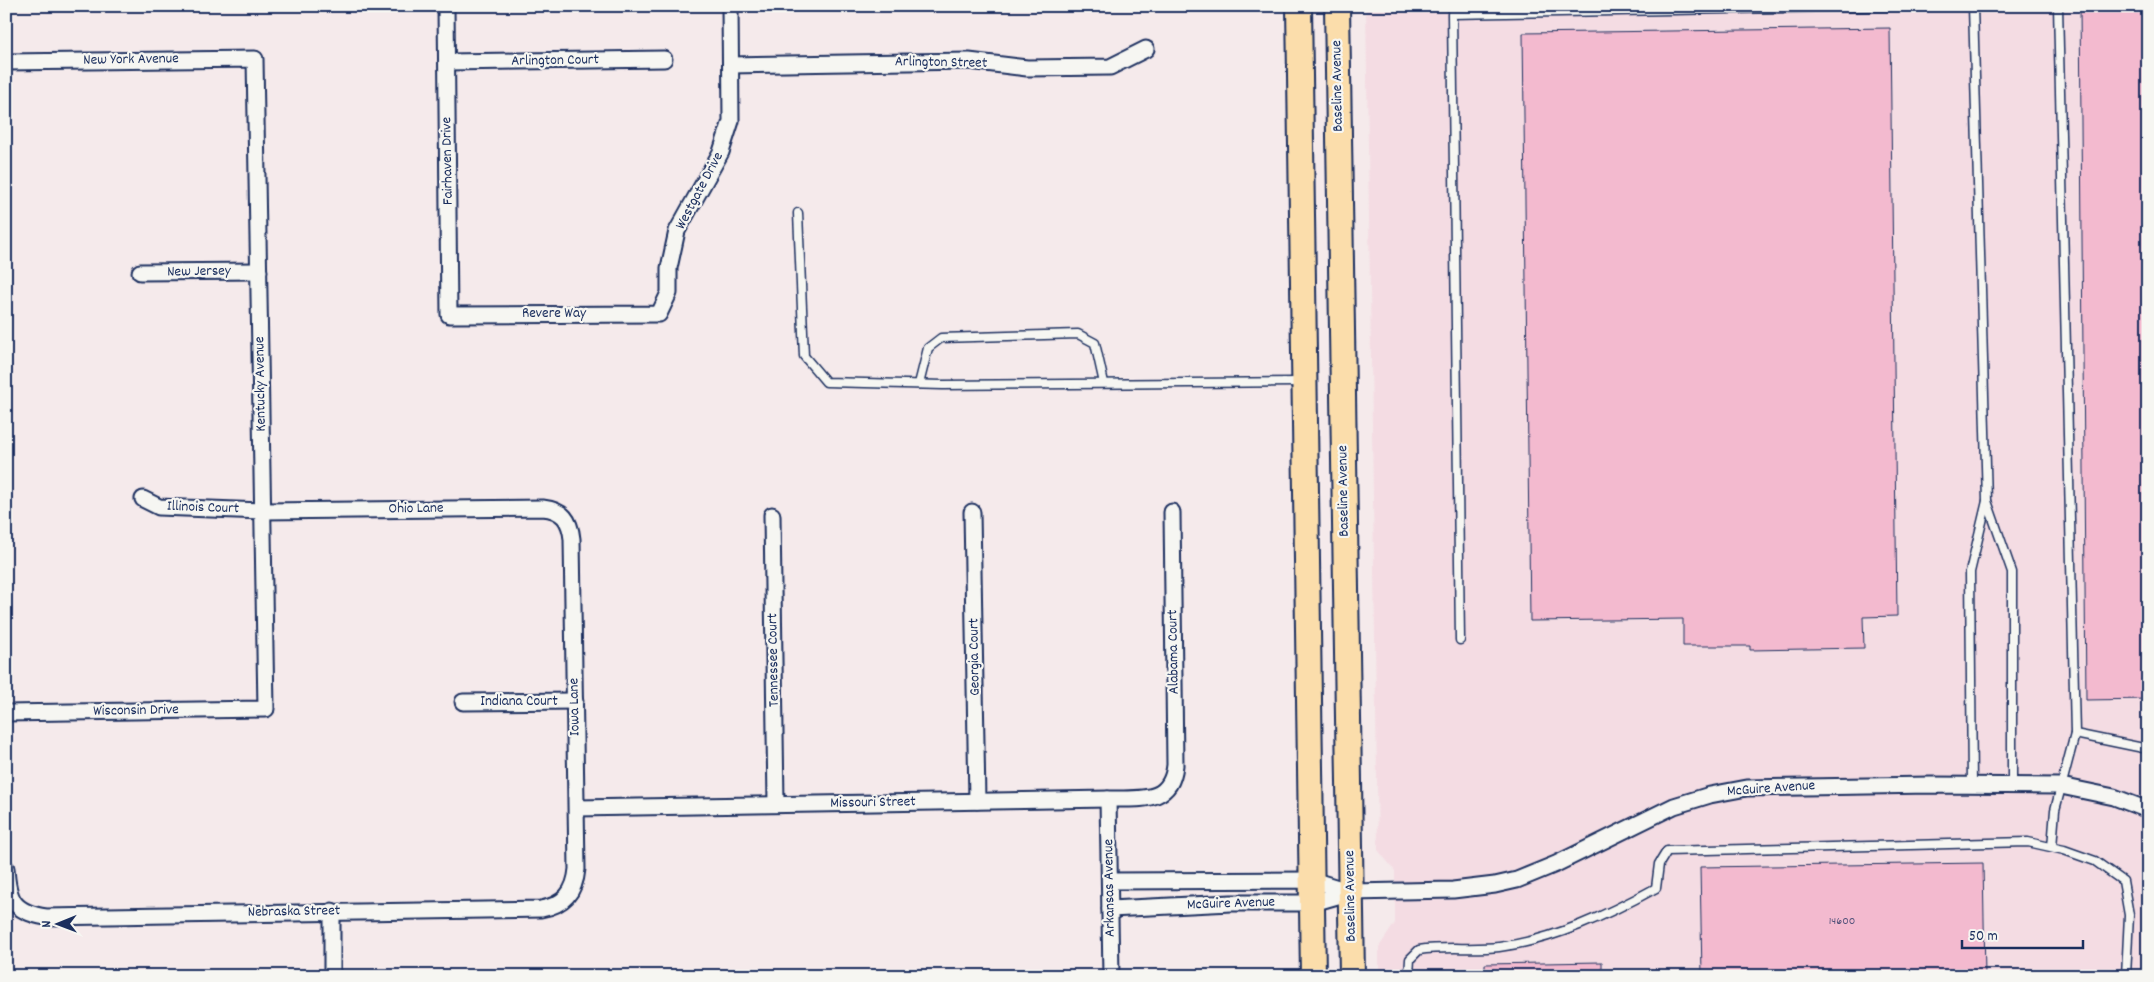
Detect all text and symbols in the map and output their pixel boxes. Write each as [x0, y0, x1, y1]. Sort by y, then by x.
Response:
street label: Baseline Avenue [1326, 40, 1350, 132]
street label: New York Avenue [83, 48, 179, 72]
street label: Arlington Court [511, 49, 600, 73]
street label: Arlington Street [895, 51, 988, 75]
street label: Fairhaven Drive [436, 116, 460, 205]
street label: Westgate Drive [670, 148, 730, 234]
street label: New Jersey [167, 260, 232, 284]
street label: Revere Way [522, 303, 587, 325]
street label: Kentucky Avenue [249, 336, 273, 432]
street label: Baseline Avenue [1332, 445, 1356, 537]
street label: Illinois Court [166, 496, 240, 520]
street label: Ohio Lane [388, 498, 444, 520]
street label: Alabama Court [1162, 609, 1186, 695]
street label: Tennessee Court [762, 612, 786, 707]
street label: Georgia Court [963, 617, 987, 696]
street label: Iowa Lane [563, 677, 587, 736]
street label: Indiana Court [480, 691, 558, 713]
street label: Wisconsin Drive [93, 699, 179, 723]
street label: McGuire Avenue [1726, 775, 1816, 803]
street label: Missouri Street [830, 791, 916, 815]
street label: Arkansas Avenue [1098, 838, 1122, 937]
street label: Baseline Avenue [1339, 850, 1363, 942]
street label: McGuire Avenue [1187, 891, 1276, 917]
north arrow [32, 900, 82, 950]
street label: Nebraska Street [248, 900, 341, 924]
house number: 14600 [1829, 913, 1855, 930]
scale bar [1962, 917, 2083, 949]
text: N [37, 920, 57, 928]
text: 50 m [1969, 926, 1998, 948]

